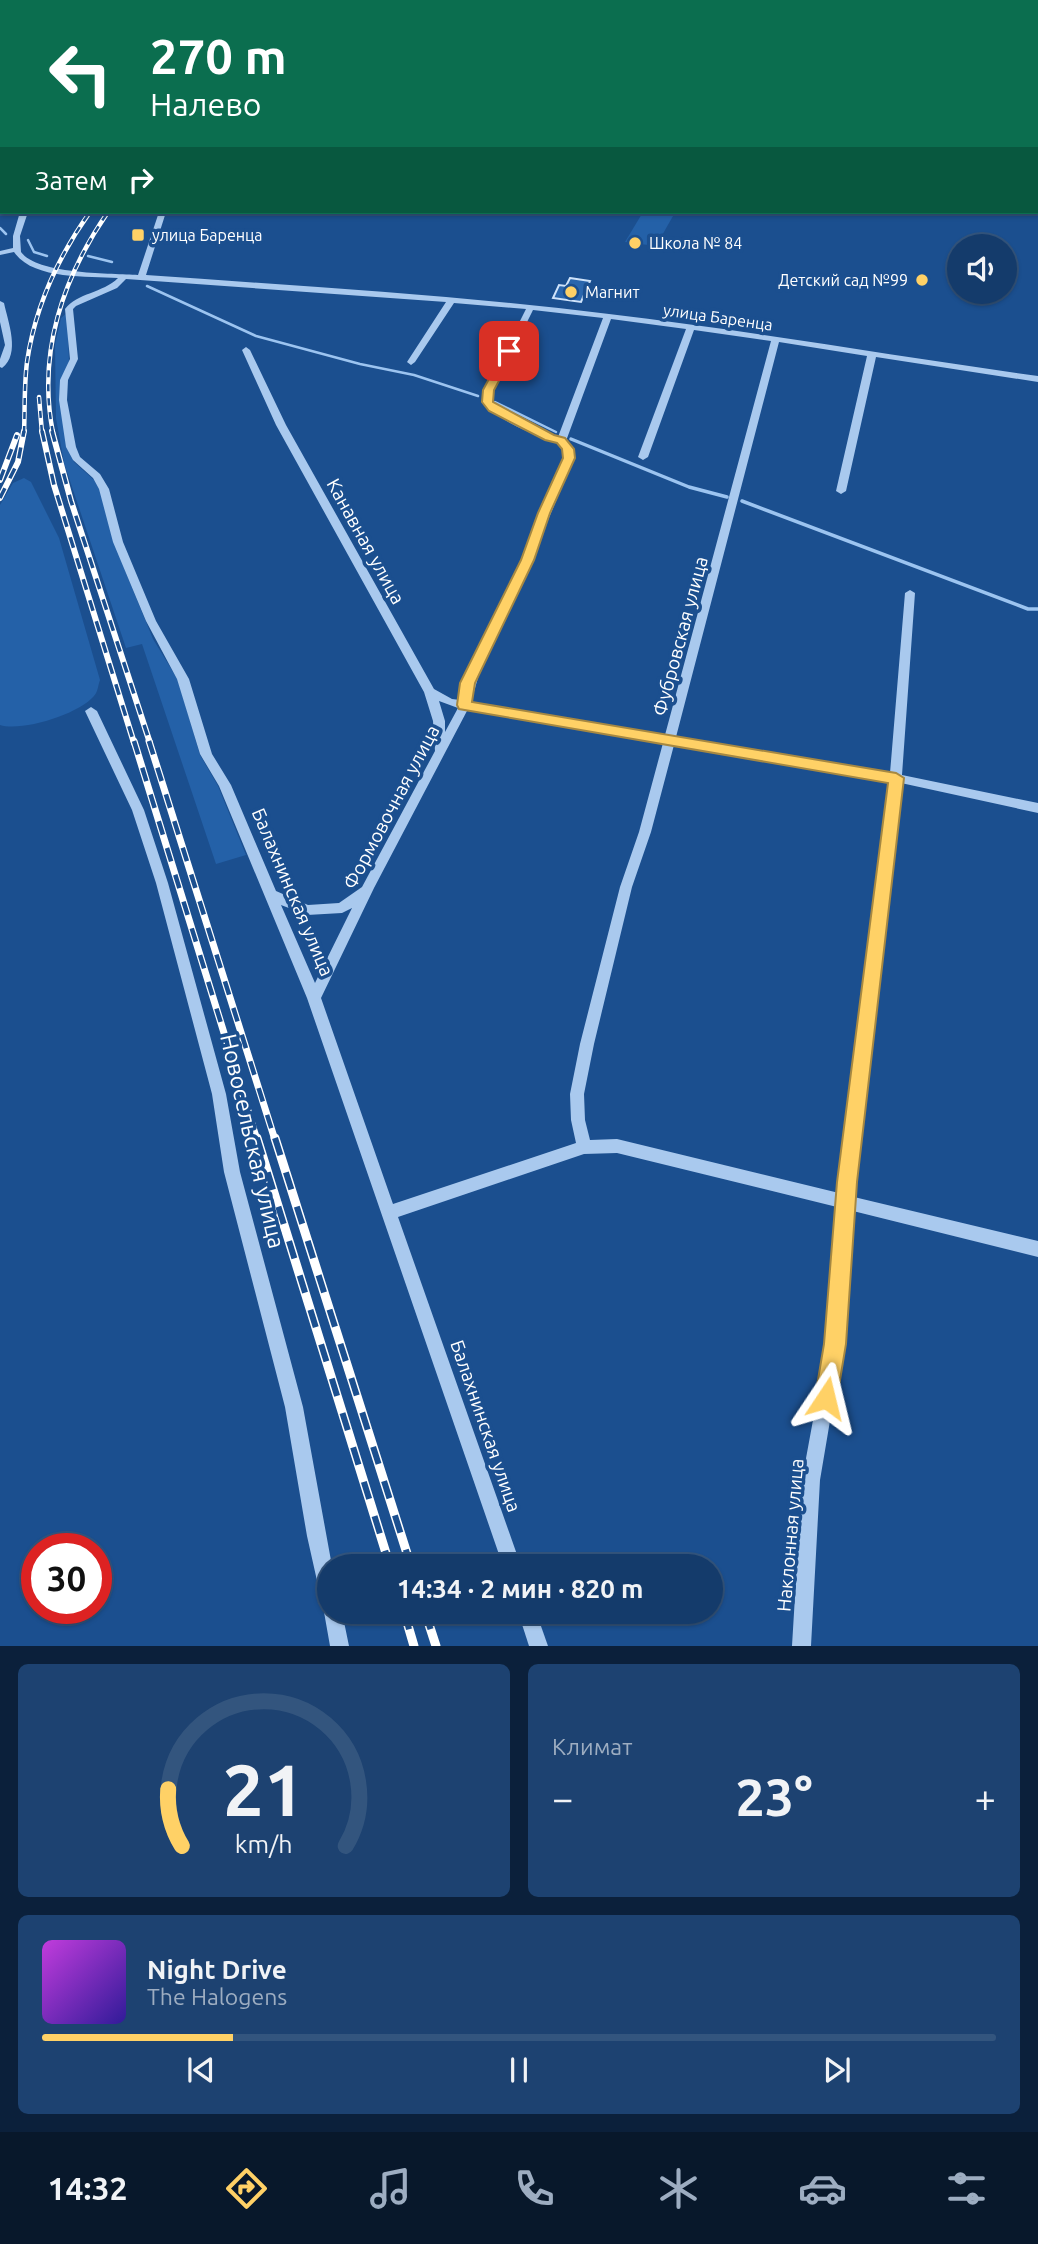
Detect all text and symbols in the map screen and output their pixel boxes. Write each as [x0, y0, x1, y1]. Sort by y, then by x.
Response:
icon: left [35, 28, 126, 119]
text: 270 m [150, 28, 287, 83]
text: Налево [150, 86, 262, 122]
icon: right [122, 161, 160, 199]
text: Затем [35, 166, 108, 195]
place label: улица Баренца [152, 226, 263, 244]
marker: улица Баренца [130, 227, 146, 243]
place label: Школа № 84 [649, 234, 742, 252]
map controls [947, 234, 1017, 304]
button: sound [947, 234, 1017, 304]
marker: Школа № 84 [627, 235, 643, 251]
place label: Детский сад №99 [778, 271, 908, 289]
marker: Детский сад №99 [914, 272, 930, 288]
place label: Магнит [585, 283, 640, 301]
marker: Магнит [563, 284, 579, 300]
street label: улица Баренца [662, 300, 774, 334]
pin [479, 321, 539, 381]
icon: arrive [490, 332, 528, 370]
street label: Канавная улица [322, 474, 410, 608]
street label: Фубровская улица [648, 554, 712, 718]
street label: Формовочная улица [338, 721, 444, 893]
street label: Балахнинская улица [248, 805, 338, 979]
street label: Новосельская улица [216, 1031, 290, 1251]
street label: Балахнинская улица [446, 1337, 526, 1515]
position arrow [789, 1361, 863, 1435]
street label: Наклонная улица [772, 1457, 808, 1613]
speed limit sign: 30 [21, 1533, 112, 1624]
text: 14:34 · 2 мин · 820 m [397, 1574, 643, 1603]
text: Климат [552, 1734, 632, 1759]
text: 21 [223, 1749, 305, 1831]
text: 23° [735, 1768, 813, 1826]
text: − [552, 1777, 573, 1819]
text: + [975, 1777, 996, 1819]
text: km/h [235, 1830, 293, 1858]
text: Night Drive [147, 1955, 287, 1984]
text: The Halogens [147, 1984, 287, 2009]
icon: previous [182, 2051, 220, 2089]
icon: pause [500, 2051, 538, 2089]
icon: next [818, 2051, 856, 2089]
icon: directions [222, 2164, 271, 2213]
icon: music [366, 2164, 415, 2213]
icon: phone [510, 2164, 559, 2213]
icon: climate [654, 2164, 703, 2213]
icon: car [798, 2164, 847, 2213]
icon: filters [942, 2164, 991, 2213]
text: 14:32 [47, 2170, 128, 2206]

